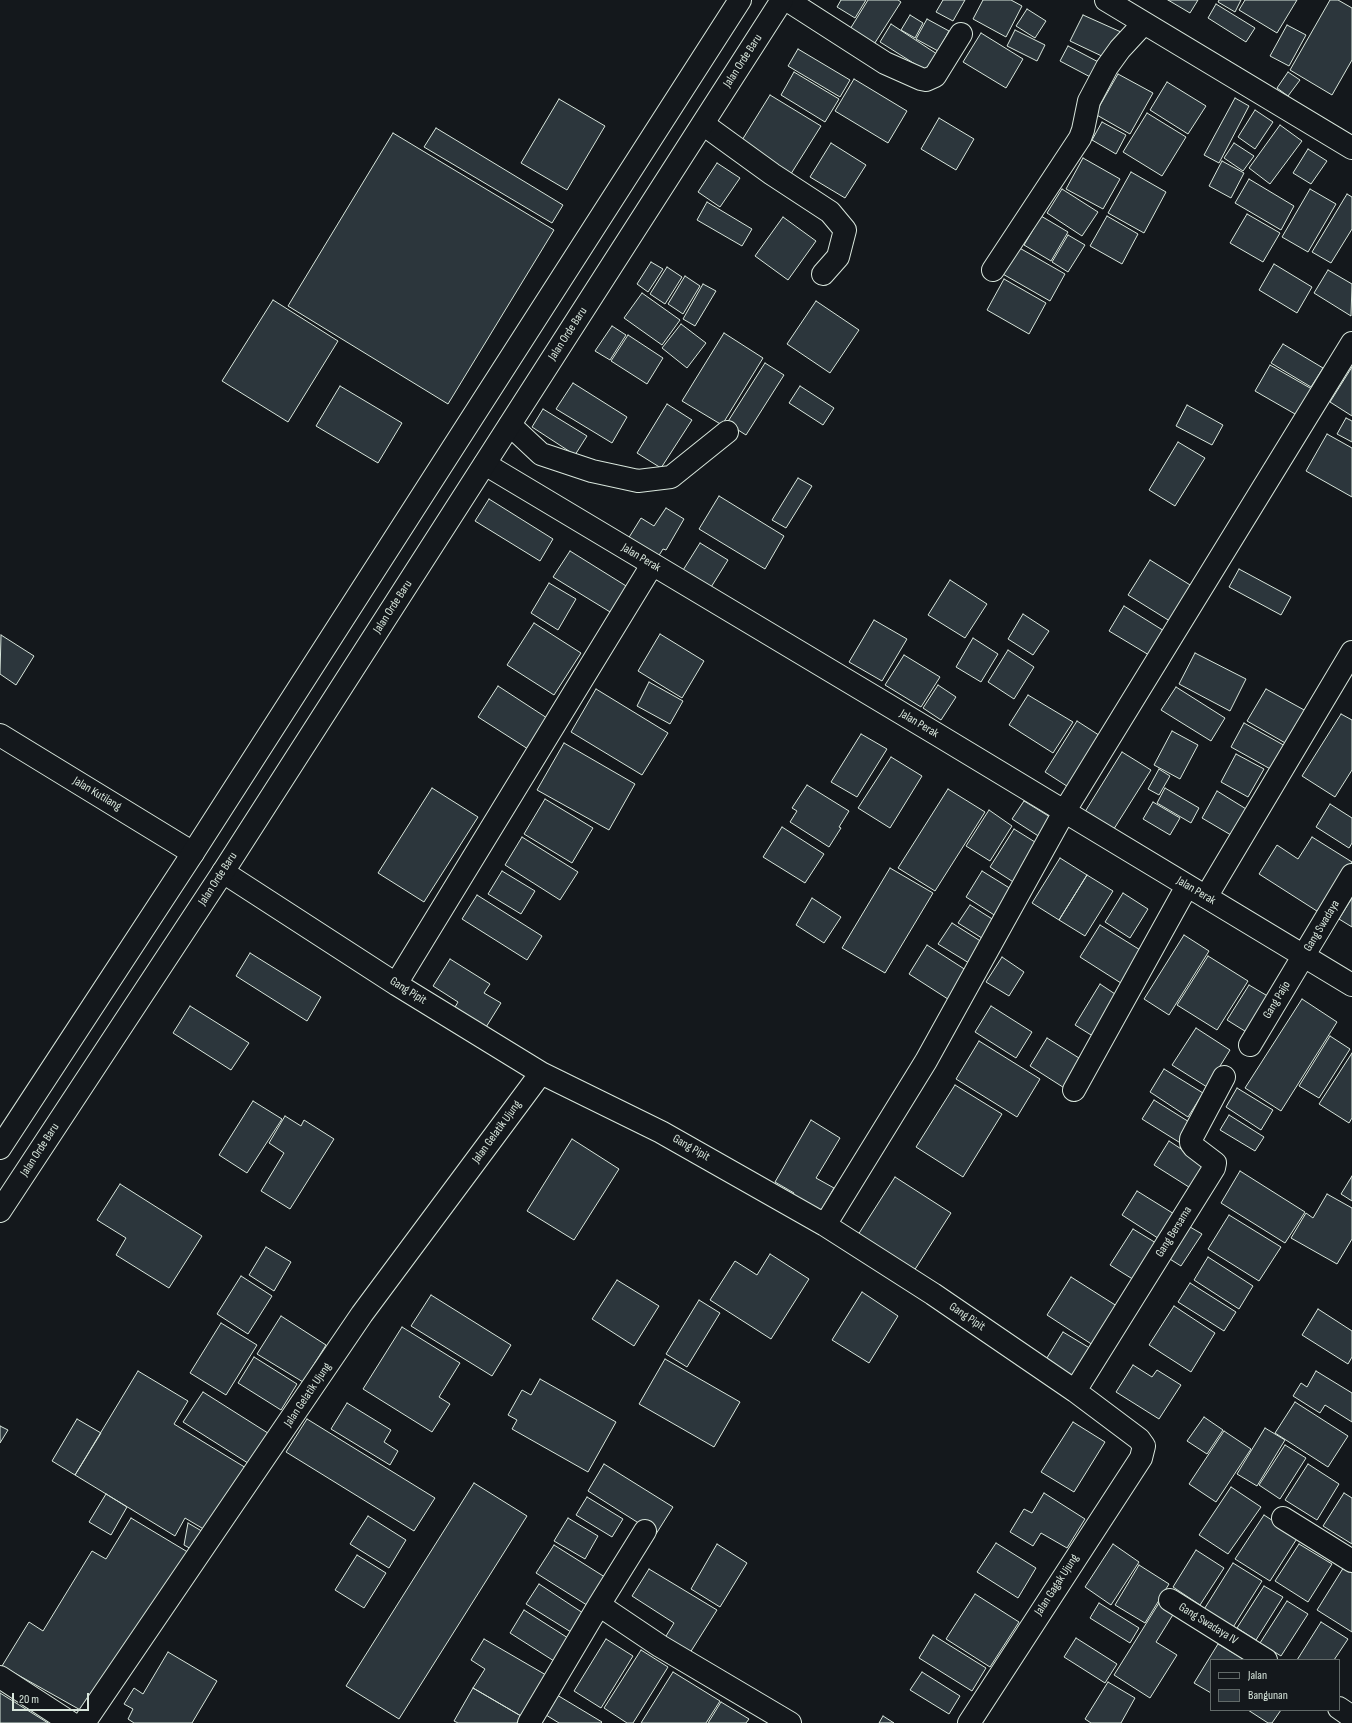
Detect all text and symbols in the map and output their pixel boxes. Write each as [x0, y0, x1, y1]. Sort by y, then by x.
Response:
street label: Jalan Orde Baru [721, 32, 765, 90]
street label: Jalan Orde Baru [546, 305, 590, 363]
street label: Jalan Perak [619, 541, 663, 575]
street label: Jalan Orde Baru [371, 578, 415, 636]
street label: Jalan Perak [897, 707, 941, 741]
street label: Jalan Kutilang [70, 774, 124, 814]
street label: Jalan Orde Baru [196, 850, 240, 908]
street label: Jalan Perak [1174, 874, 1218, 908]
street label: Gang Swadaya [1301, 898, 1343, 954]
street label: Gang Pipit [387, 974, 429, 1008]
street label: Gang Paijo [1260, 979, 1294, 1021]
street label: Jalan Gelatik Ujung [469, 1098, 525, 1166]
street label: Jalan Orde Baru [18, 1121, 62, 1179]
street label: Gang Pipit [670, 1132, 712, 1164]
street label: Gang Bersama [1153, 1204, 1195, 1260]
street label: Gang Pipit [946, 1300, 988, 1334]
street label: Jalan Gelatik Ujung [281, 1360, 335, 1430]
street label: Jalan Gagak Ujung [1032, 1552, 1082, 1618]
street label: Gang Swadaya IV [1176, 1600, 1240, 1648]
legend [1210, 1659, 1340, 1711]
text: Jalan [1248, 1668, 1267, 1683]
scale bar [14, 1685, 91, 1711]
text: Bangunan [1248, 1688, 1288, 1703]
text: 20 m [19, 1692, 39, 1707]

